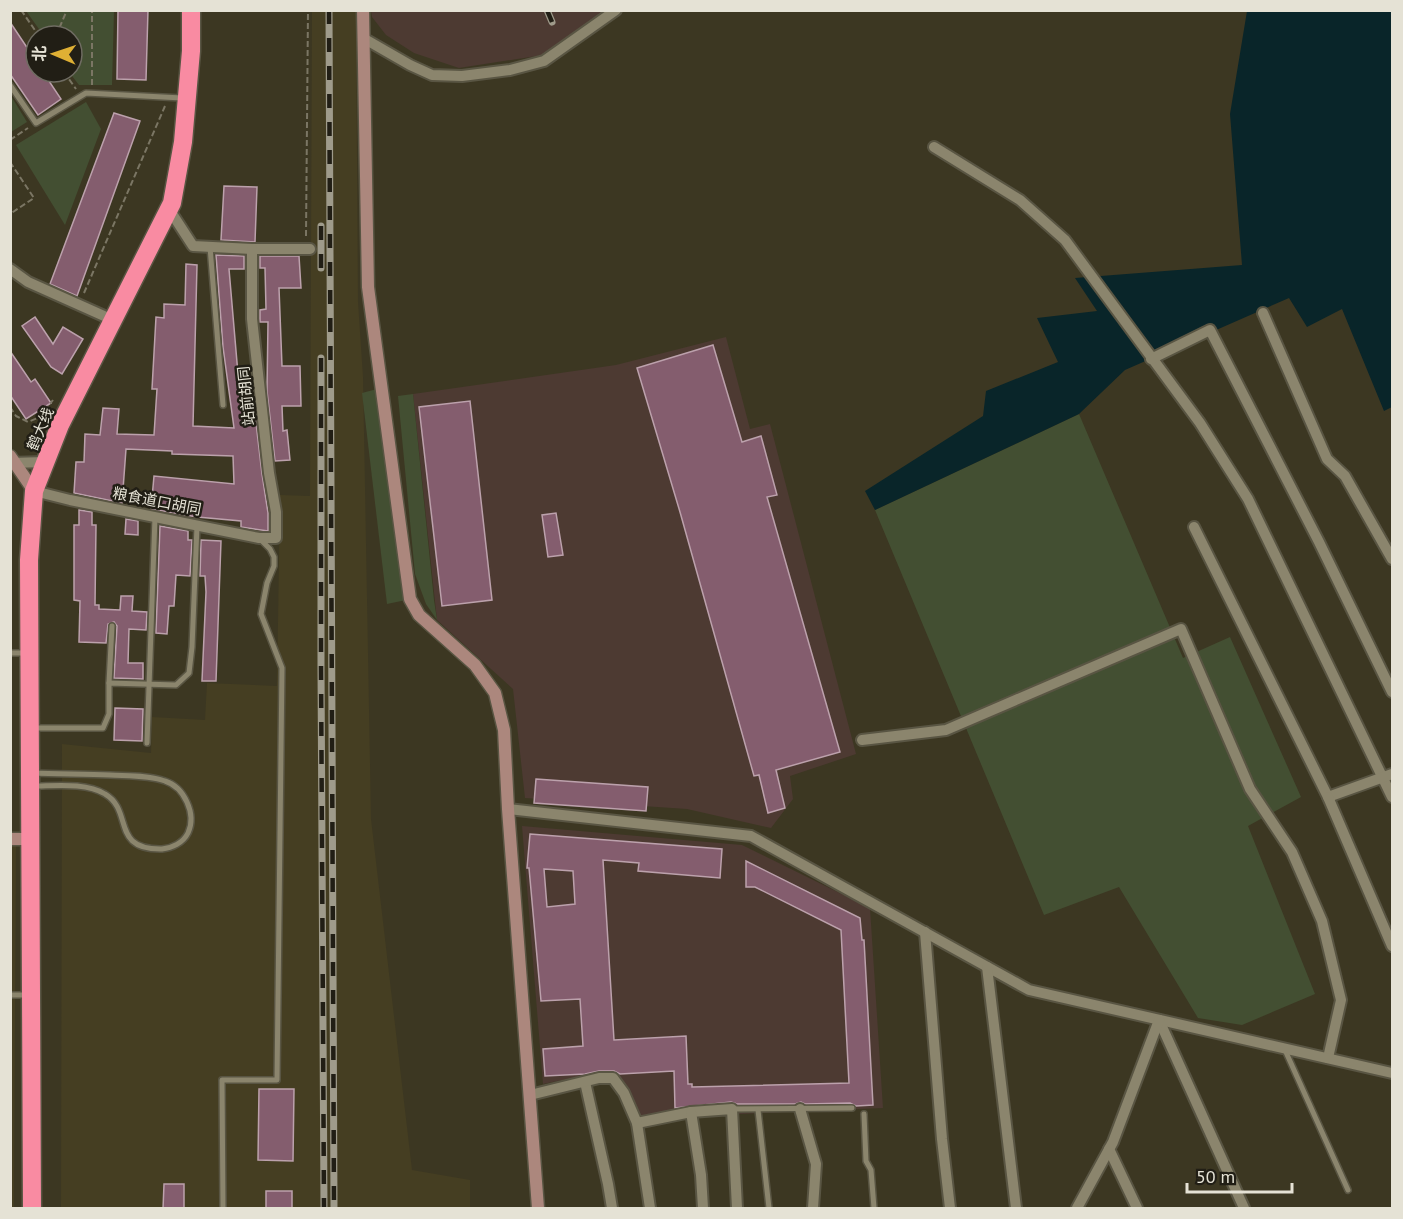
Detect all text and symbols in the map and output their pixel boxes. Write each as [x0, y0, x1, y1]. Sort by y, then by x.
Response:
north arrow [24, 24, 84, 84]
text: 北 [29, 45, 49, 62]
street label: 站前胡同 [233, 365, 259, 427]
street label: 鹤大线 [22, 405, 58, 453]
street label: 粮食道口胡同 [111, 483, 203, 519]
scale bar [1187, 1156, 1292, 1194]
text: 50 m [1196, 1165, 1235, 1188]

